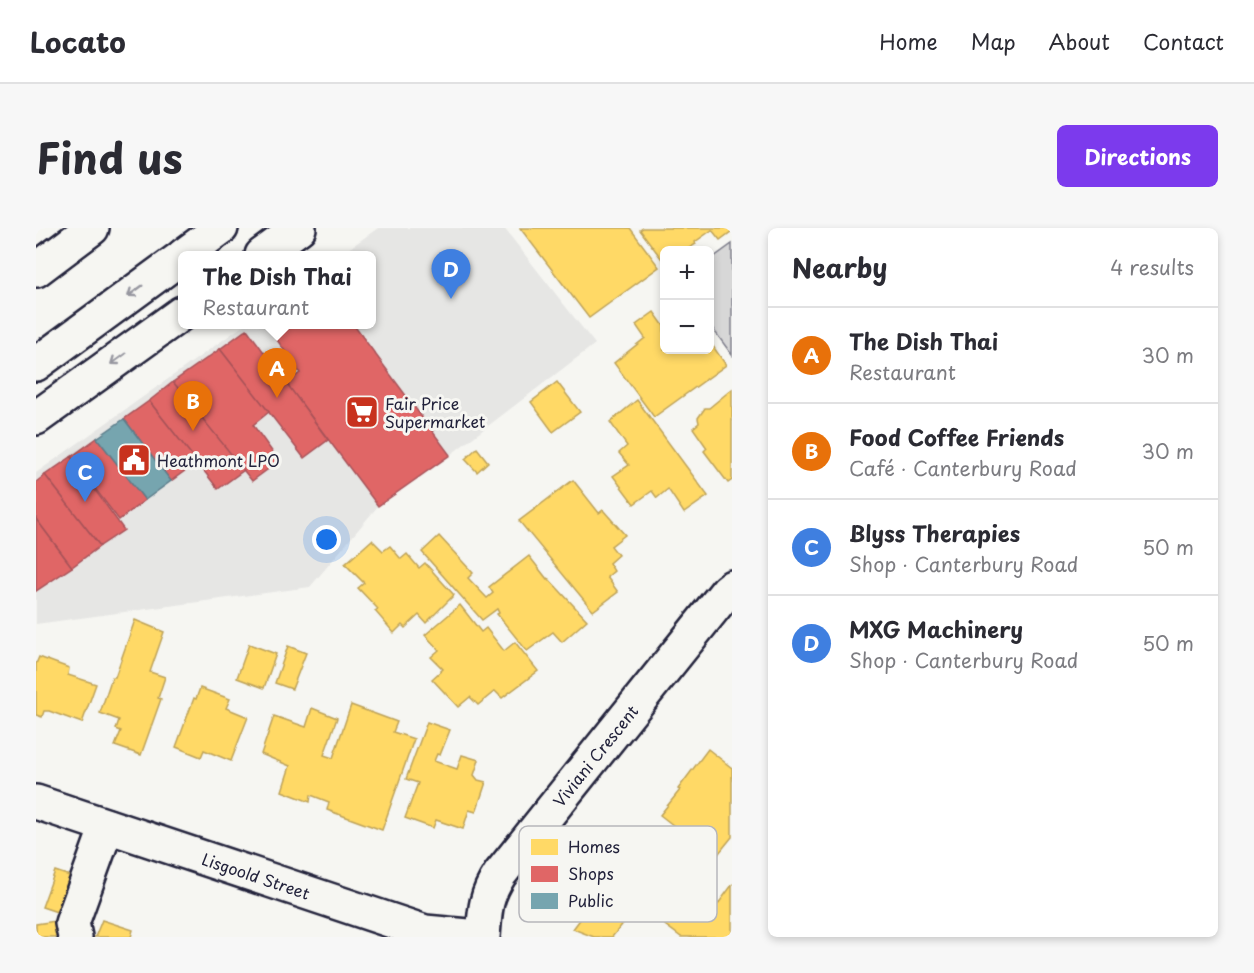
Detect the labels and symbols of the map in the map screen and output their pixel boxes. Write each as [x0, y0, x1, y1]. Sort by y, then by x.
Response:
pin: D [432, 250, 470, 299]
one-way arrow [128, 285, 144, 298]
pin: A [258, 348, 296, 398]
one-way arrow [110, 353, 126, 366]
pin: B [174, 382, 212, 431]
place label: Fair Price Supermarket [385, 391, 486, 433]
supermarket icon: Fair Price Supermarket [344, 394, 380, 430]
public building icon: Heathmont LPO [116, 442, 152, 478]
place label: Heathmont LPO [157, 448, 280, 472]
pin: C [65, 452, 104, 502]
your location [312, 525, 341, 554]
street label: Viviani Crescent [547, 699, 644, 812]
legend [519, 826, 717, 922]
text: Homes [568, 834, 620, 858]
street label: Lisgoold Street [199, 846, 314, 905]
text: Shops [568, 861, 614, 885]
text: Public [568, 888, 613, 912]

